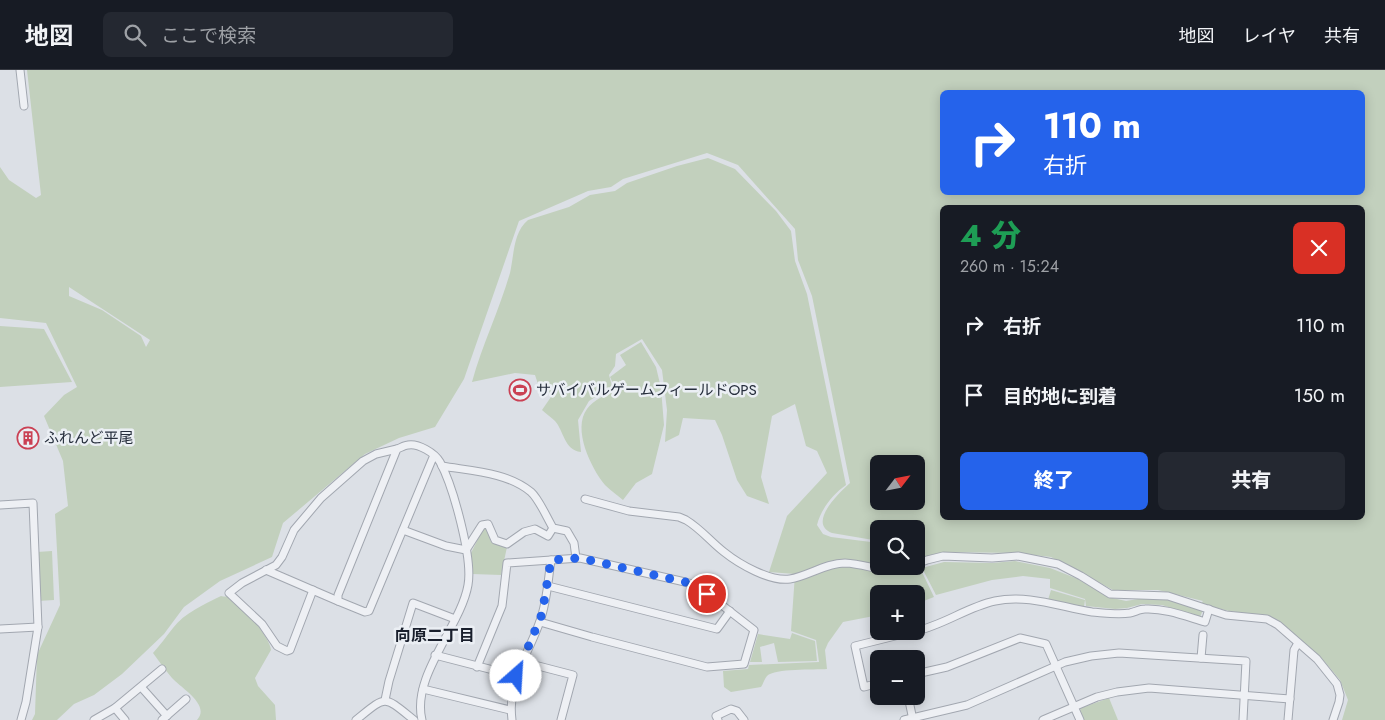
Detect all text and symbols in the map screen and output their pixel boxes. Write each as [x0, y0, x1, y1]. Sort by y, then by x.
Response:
search box [103, 12, 453, 57]
text: 地図 [25, 18, 73, 53]
icon: search [121, 21, 149, 49]
text: ここで検索 [161, 22, 256, 49]
text: 地図 [1179, 23, 1215, 49]
text: レイヤ [1243, 23, 1296, 49]
text: 共有 [1324, 23, 1360, 49]
text: 110 m [1043, 101, 1141, 151]
icon: right [960, 110, 1025, 175]
text: 右折 [1043, 149, 1087, 181]
text: 4 分 [960, 214, 1021, 257]
button: close [1293, 222, 1345, 274]
text: 260 m · 15:24 [960, 255, 1059, 278]
icon: right [960, 311, 988, 339]
text: 110 m [1296, 312, 1345, 339]
text: 右折 [1003, 313, 1041, 340]
sports icon: サバイバルゲームフィールドOPS [508, 378, 532, 402]
place label: サバイバルゲームフィールドOPS [536, 379, 757, 401]
icon: arrive [960, 381, 988, 409]
text: 150 m [1294, 382, 1345, 409]
text: 目的地に到着 [1003, 383, 1117, 410]
building icon: ふれんど平尾 [16, 426, 40, 450]
place label: ふれんど平尾 [44, 427, 134, 449]
button: 終了 [960, 452, 1148, 510]
button: 共有 [1158, 452, 1345, 510]
north arrow [870, 455, 925, 510]
map controls [870, 455, 925, 705]
button: search [870, 520, 925, 575]
pin [686, 573, 728, 615]
icon: arrive [693, 580, 721, 608]
button: + [870, 585, 925, 640]
district label: 向原二丁目 [395, 624, 475, 647]
position arrow [489, 649, 541, 701]
button: − [870, 650, 925, 705]

